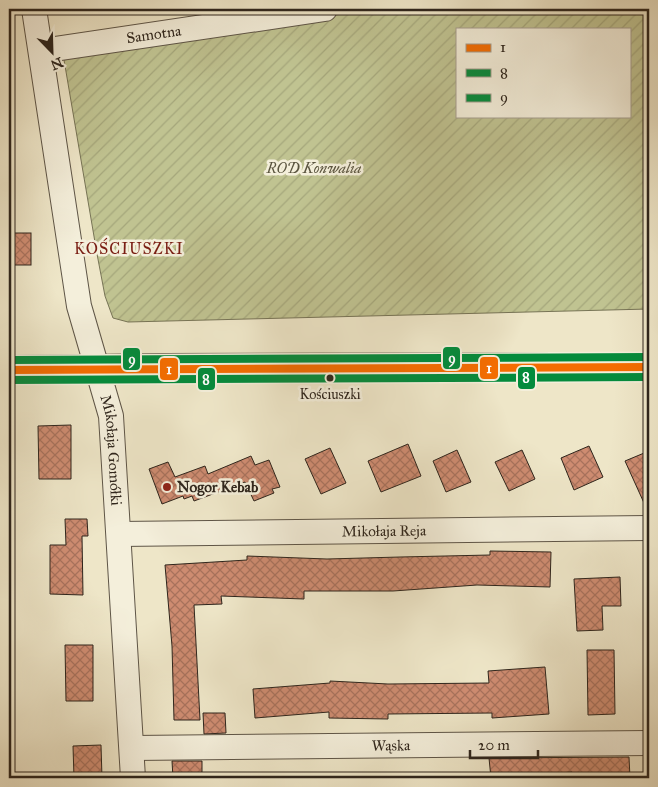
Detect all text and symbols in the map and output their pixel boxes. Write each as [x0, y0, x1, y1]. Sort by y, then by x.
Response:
street label: Samotna [125, 21, 183, 47]
north arrow [28, 28, 78, 78]
legend [456, 28, 630, 118]
text: 1 [500, 38, 506, 56]
text: N [48, 53, 66, 74]
text: 8 [500, 64, 508, 82]
text: 9 [500, 88, 508, 106]
park label: ROD Konwalia [266, 159, 361, 177]
district label: KOŚCIUSZKI [74, 237, 184, 258]
line badge: 9 [442, 346, 461, 370]
line badge: 9 [122, 347, 141, 371]
text: 9 [448, 350, 456, 368]
text: 9 [128, 351, 136, 369]
line badge: 1 [479, 356, 499, 380]
line badge: 1 [159, 357, 179, 381]
text: 1 [486, 360, 492, 377]
text: 1 [166, 361, 172, 378]
line badge: 8 [517, 366, 536, 390]
line badge: 8 [197, 367, 216, 391]
text: 8 [522, 369, 530, 386]
text: 8 [202, 371, 210, 388]
marker: Kościuszki [325, 373, 335, 383]
place label: Kościuszki [299, 386, 361, 403]
street label: Mikołaja Gomółki [96, 393, 125, 506]
place label: Nogor Kebab [177, 478, 259, 497]
marker: Nogor Kebab [161, 481, 173, 493]
street label: Mikołaja Reja [342, 522, 427, 540]
scale bar [470, 727, 538, 759]
street label: Wąska [372, 736, 411, 755]
text: 20 m [478, 736, 510, 754]

